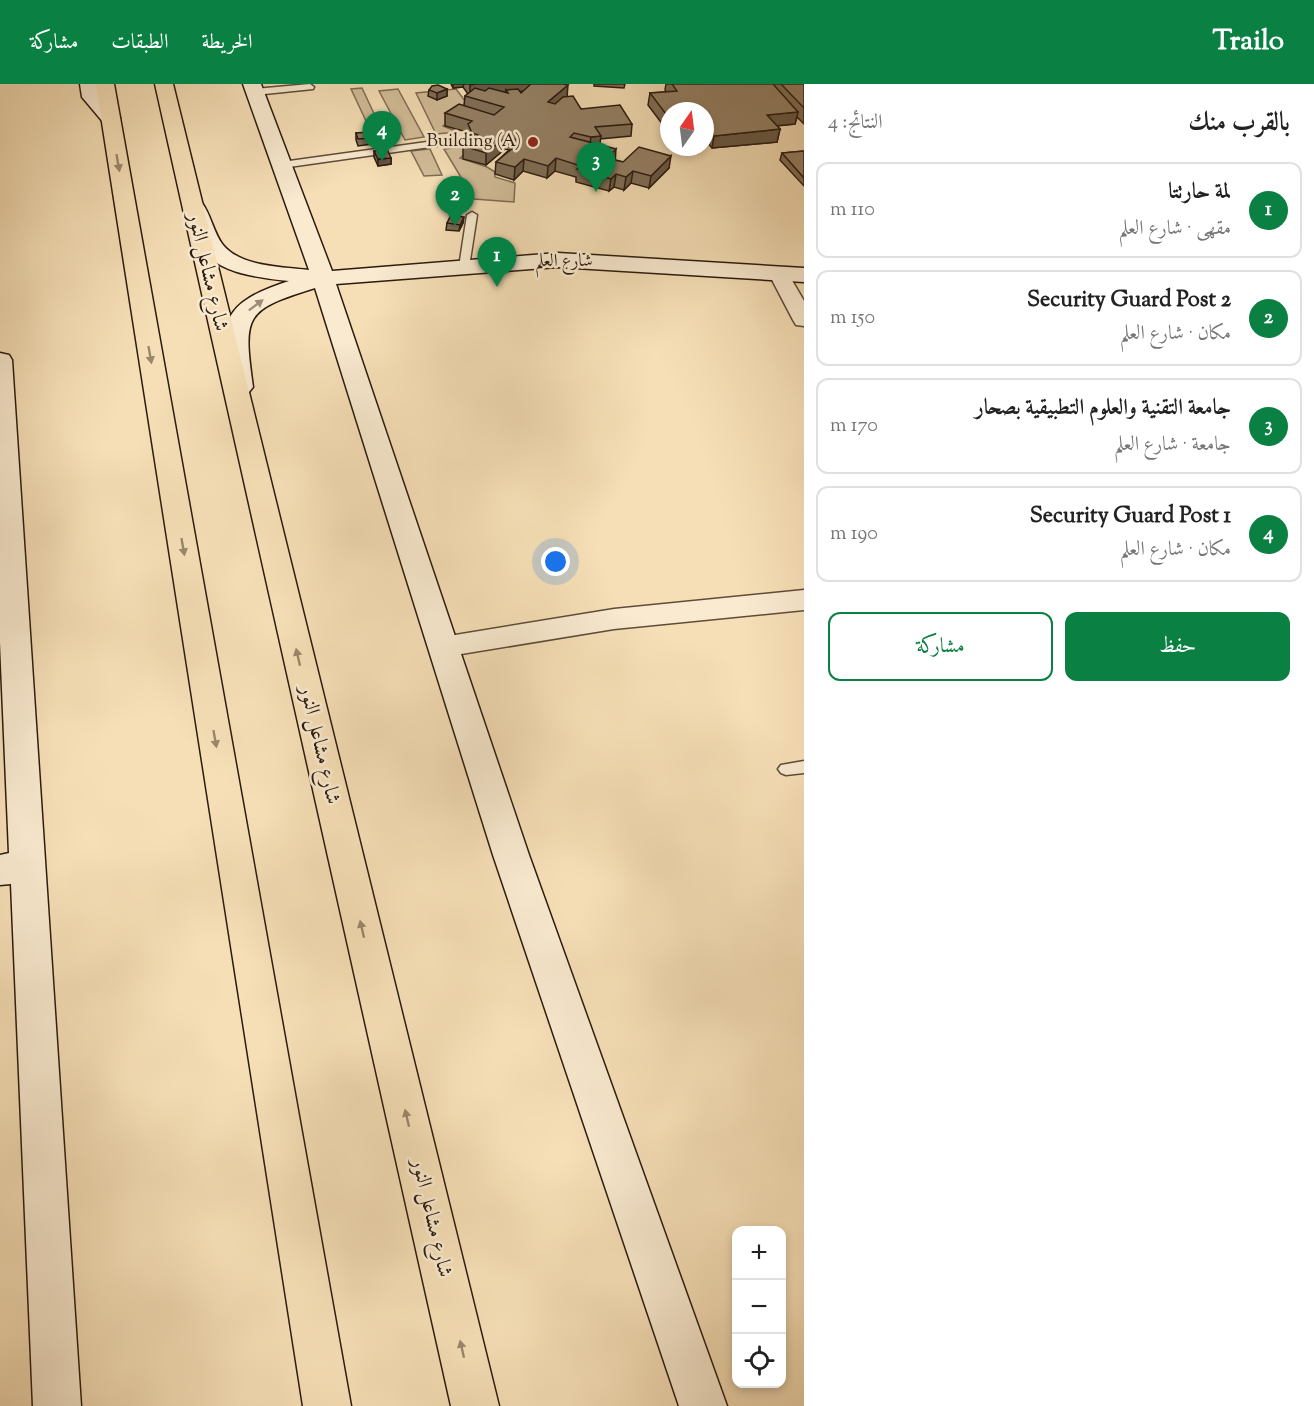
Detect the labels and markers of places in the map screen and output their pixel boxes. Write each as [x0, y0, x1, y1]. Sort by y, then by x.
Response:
pin: 4 [362, 112, 401, 161]
place label: Building (A) [426, 129, 521, 155]
marker: Building (A) [526, 135, 540, 149]
pin: 3 [576, 142, 616, 192]
pin: 2 [436, 176, 474, 226]
pin: 1 [478, 238, 516, 287]

